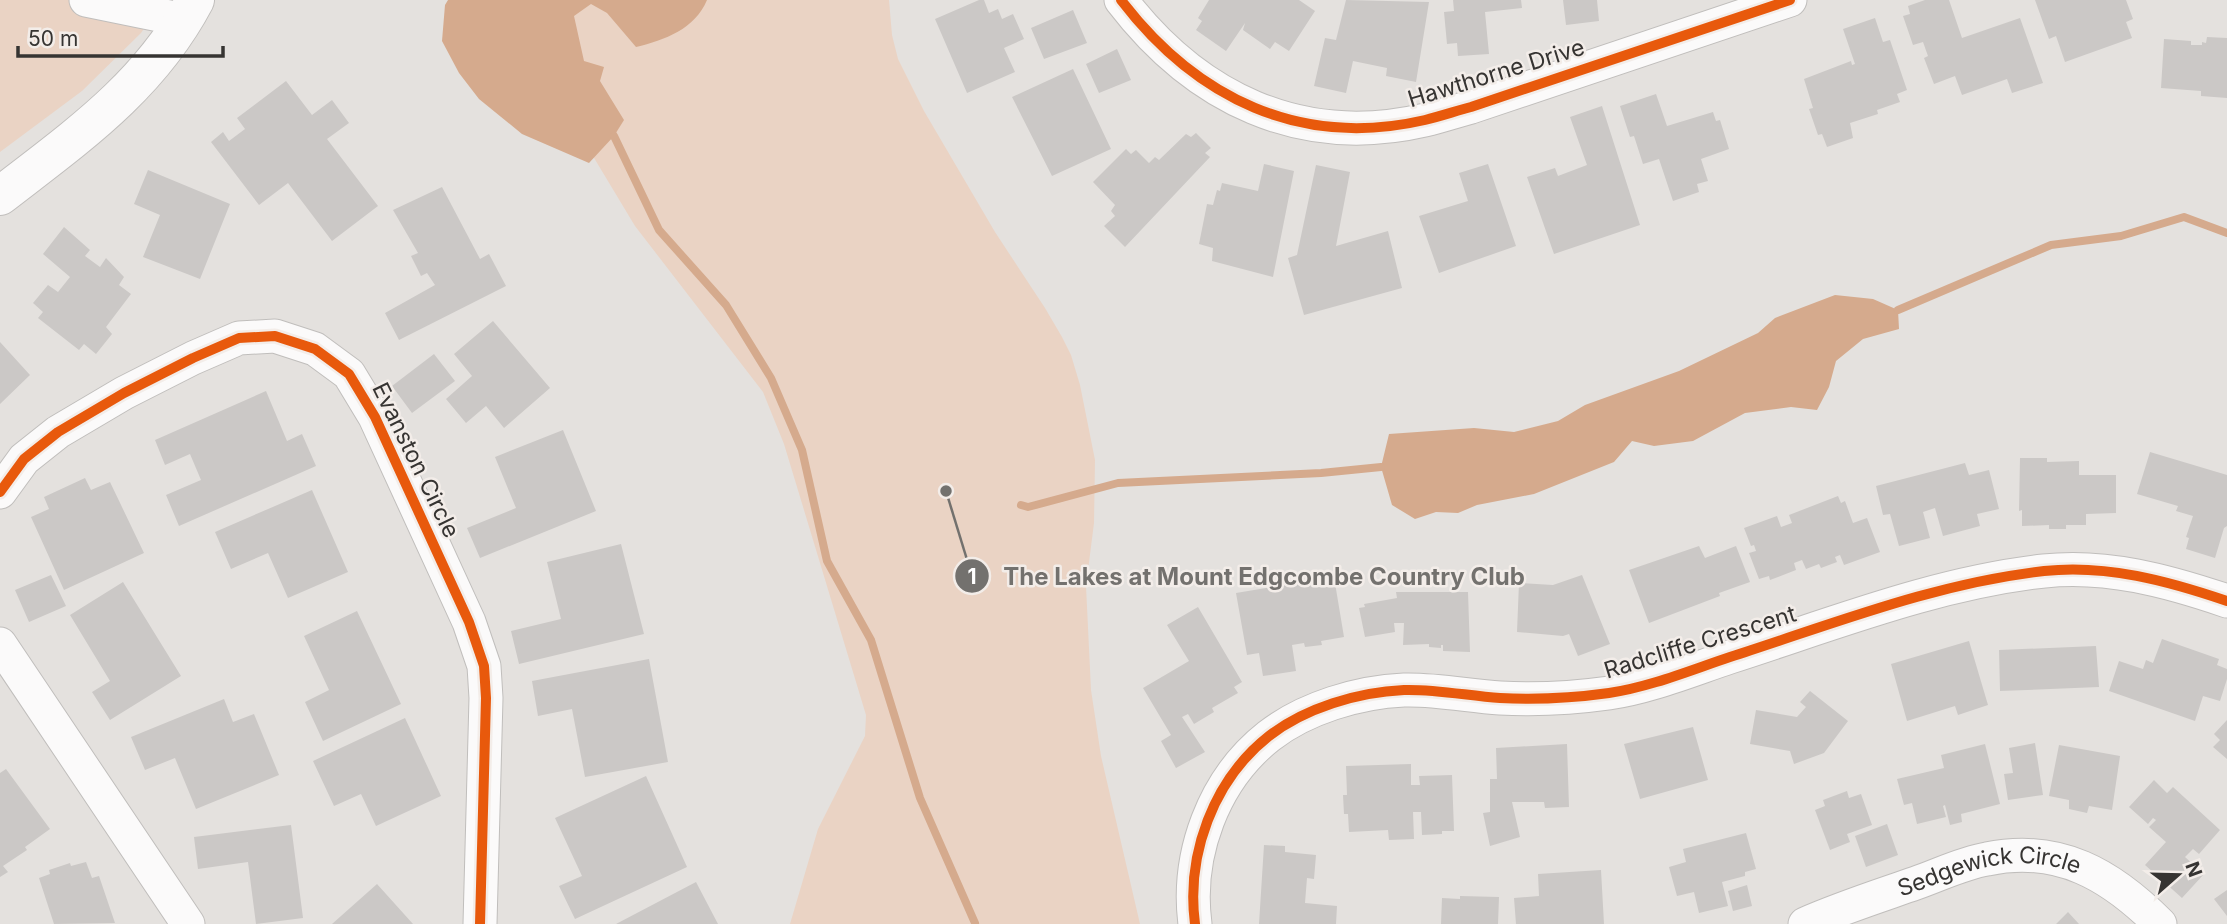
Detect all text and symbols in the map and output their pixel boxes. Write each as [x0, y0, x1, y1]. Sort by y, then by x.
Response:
scale bar [18, 14, 222, 58]
text: 50 m [28, 26, 78, 51]
street label: Hawthorne Drive [1404, 33, 1588, 113]
street label: Evanston Circle [366, 378, 466, 542]
callout: The Lakes at Mount Edgcombe Country Club [955, 554, 1539, 599]
text: The Lakes at Mount Edgcombe Country Club [1003, 562, 1525, 591]
text: 1 [967, 564, 977, 589]
street label: Radcliffe Crescent [1600, 599, 1800, 685]
north arrow [2143, 840, 2213, 910]
street label: Sedgewick Circle [1894, 841, 2085, 902]
text: N [2180, 859, 2207, 880]

